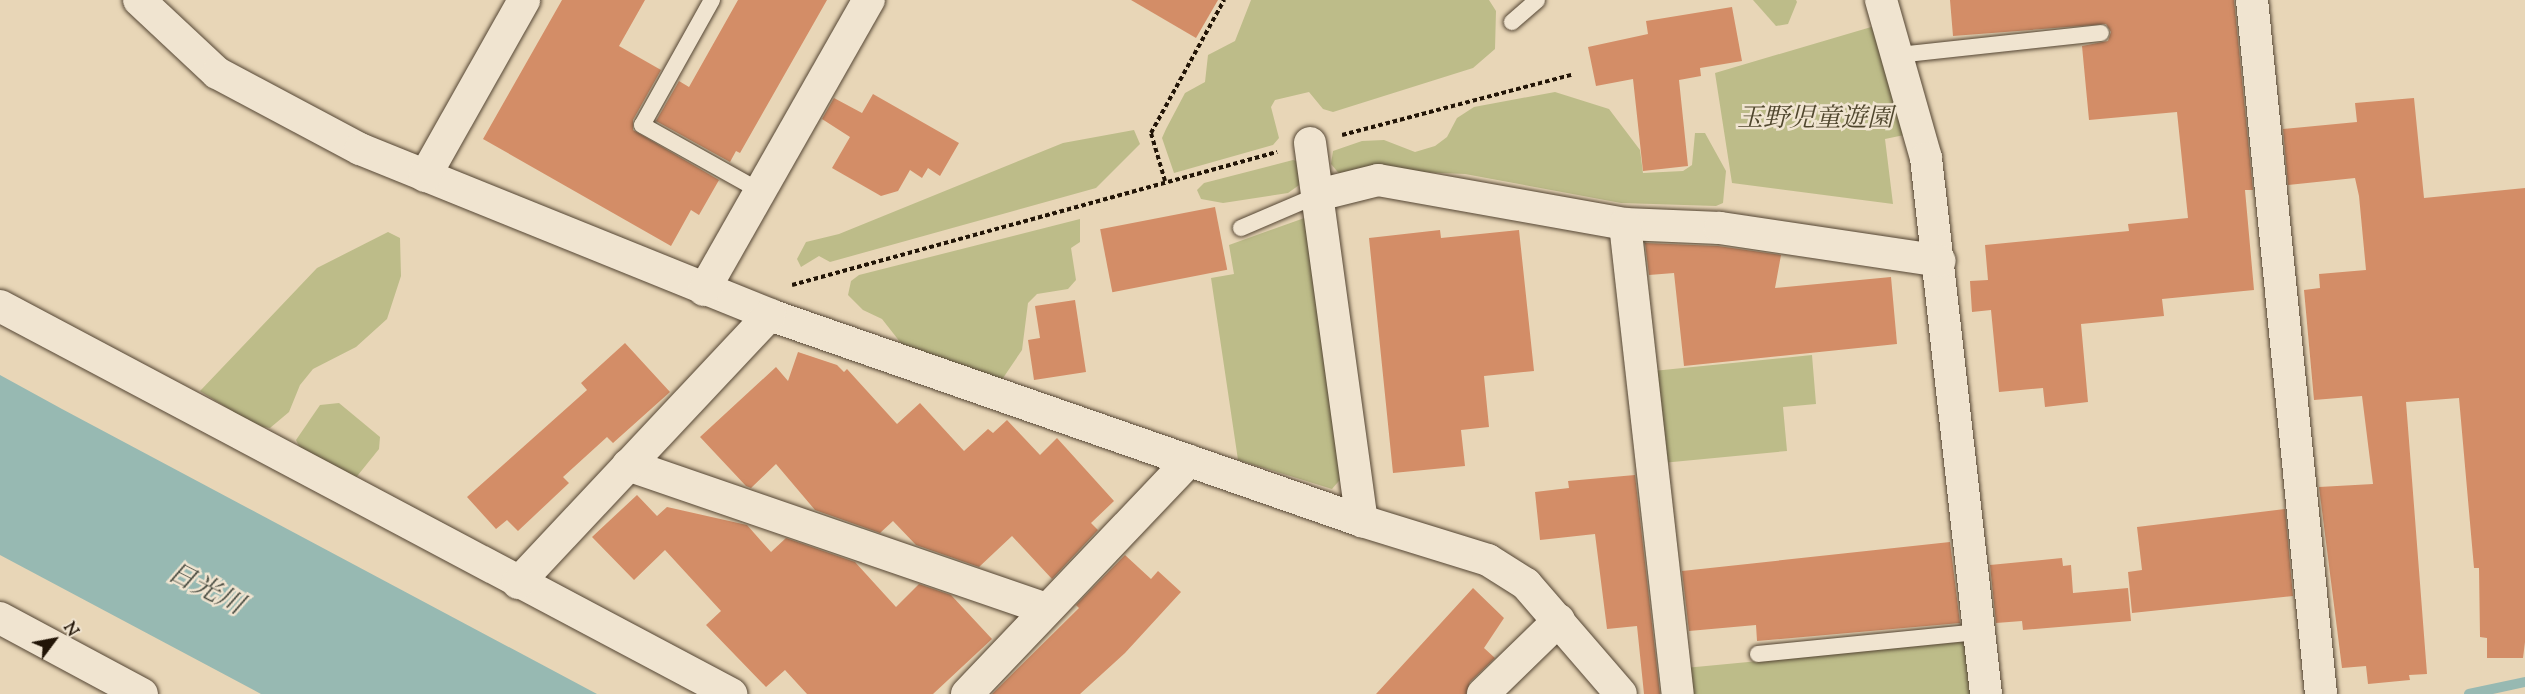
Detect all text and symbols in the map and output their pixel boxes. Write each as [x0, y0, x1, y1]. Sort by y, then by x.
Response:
park label: 玉野児童遊園 [1737, 104, 1893, 136]
water label: 日光川 [162, 557, 248, 623]
north arrow [24, 610, 84, 670]
text: N [57, 619, 83, 642]

